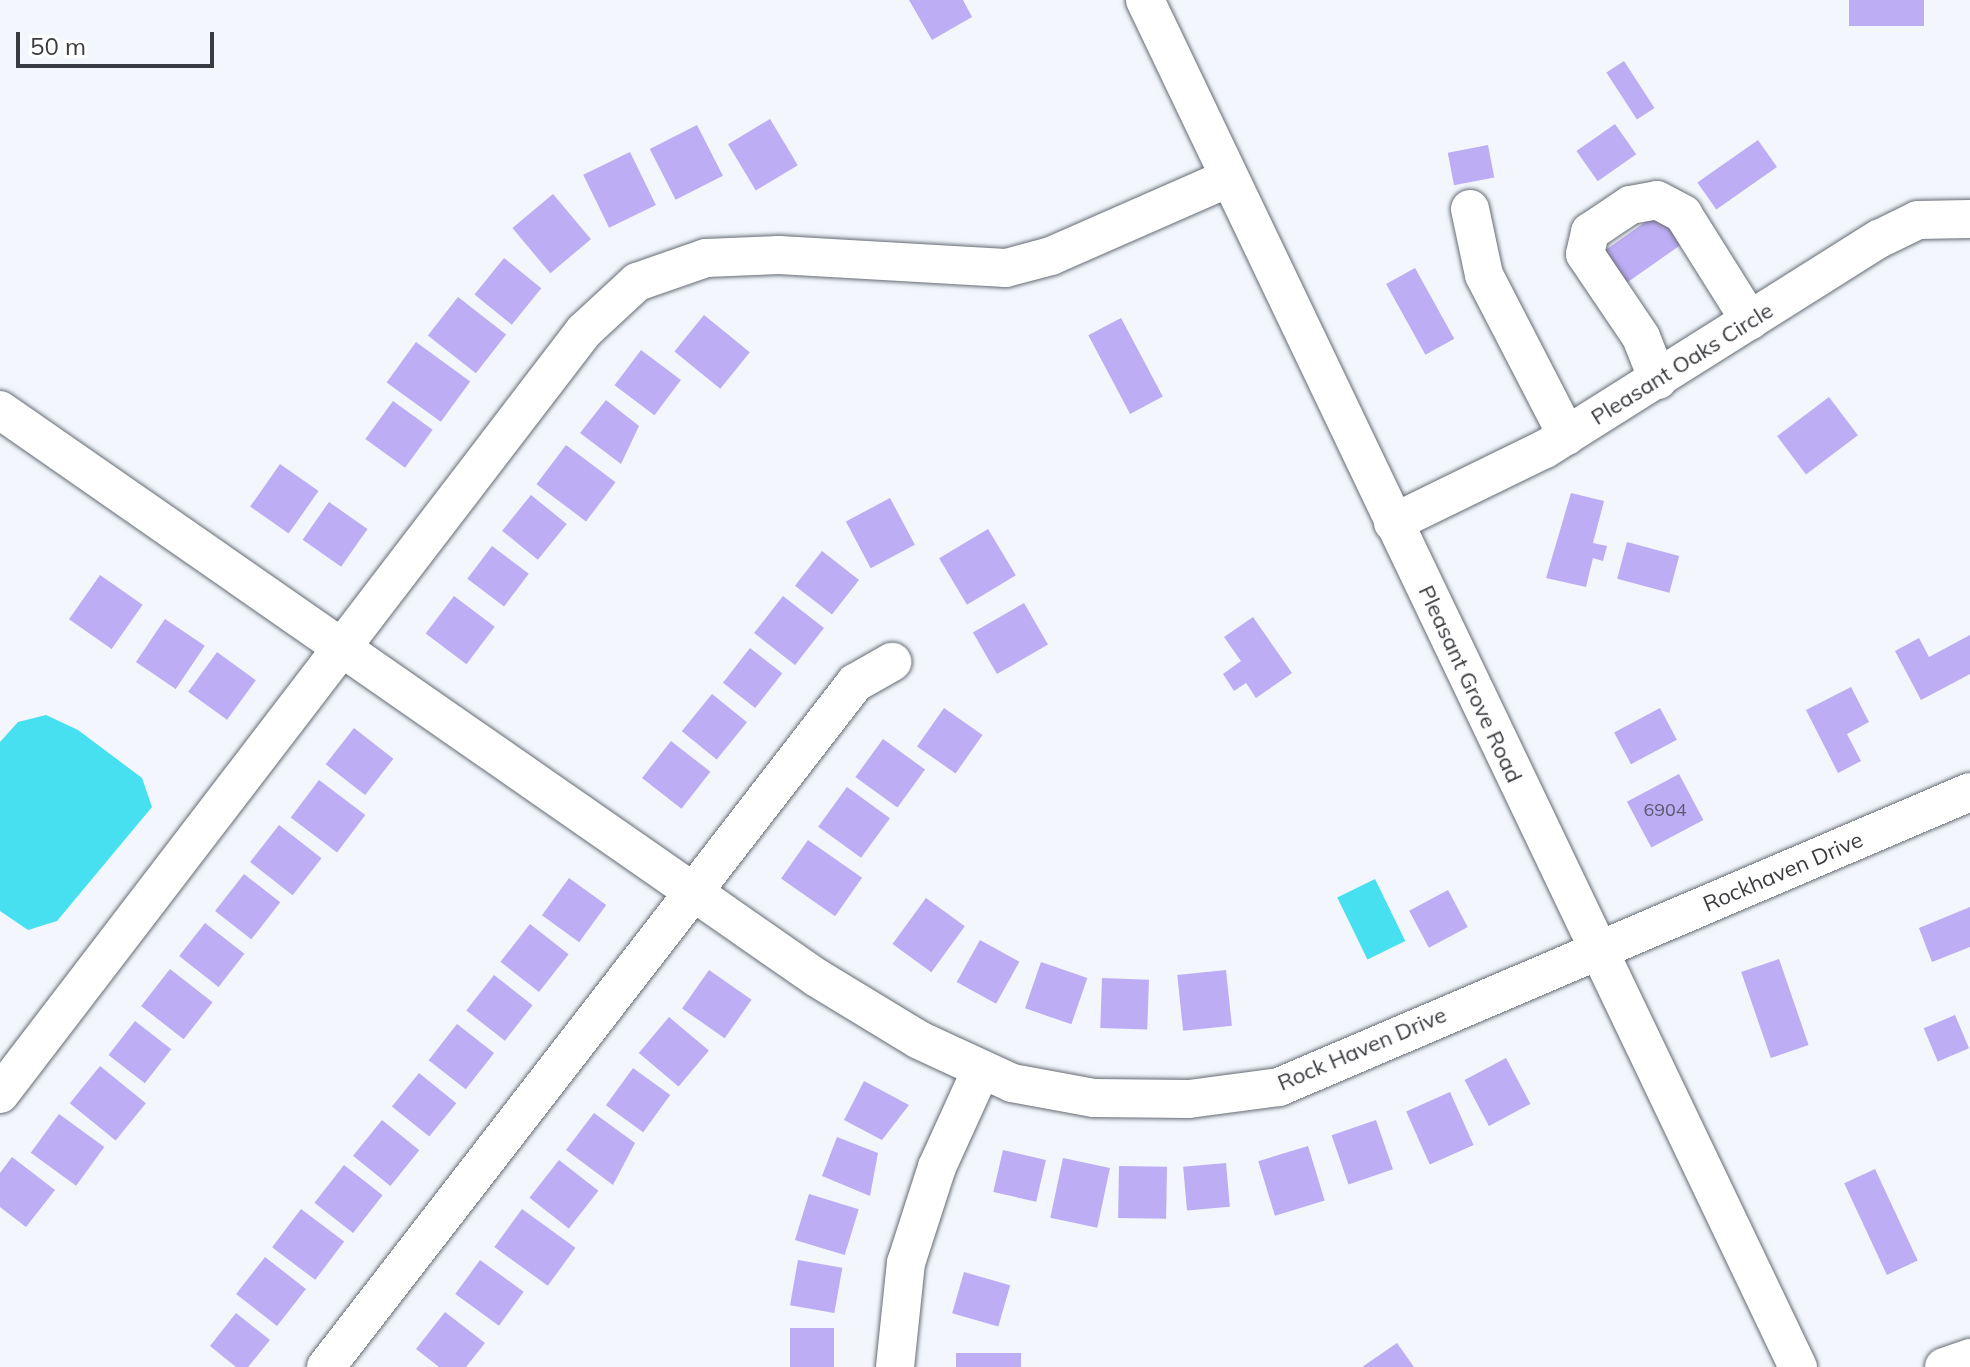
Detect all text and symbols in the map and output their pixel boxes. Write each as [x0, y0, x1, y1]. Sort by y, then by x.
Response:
scale bar [20, 16, 218, 66]
text: 50 m [30, 31, 86, 61]
street label: Pleasant Oaks Circle [1586, 297, 1778, 431]
street label: Pleasant Grove Road [1413, 581, 1527, 787]
house number: 6904 [1643, 799, 1687, 821]
street label: Rockhaven Drive [1699, 826, 1867, 918]
street label: Rock Haven Drive [1274, 1002, 1450, 1096]

